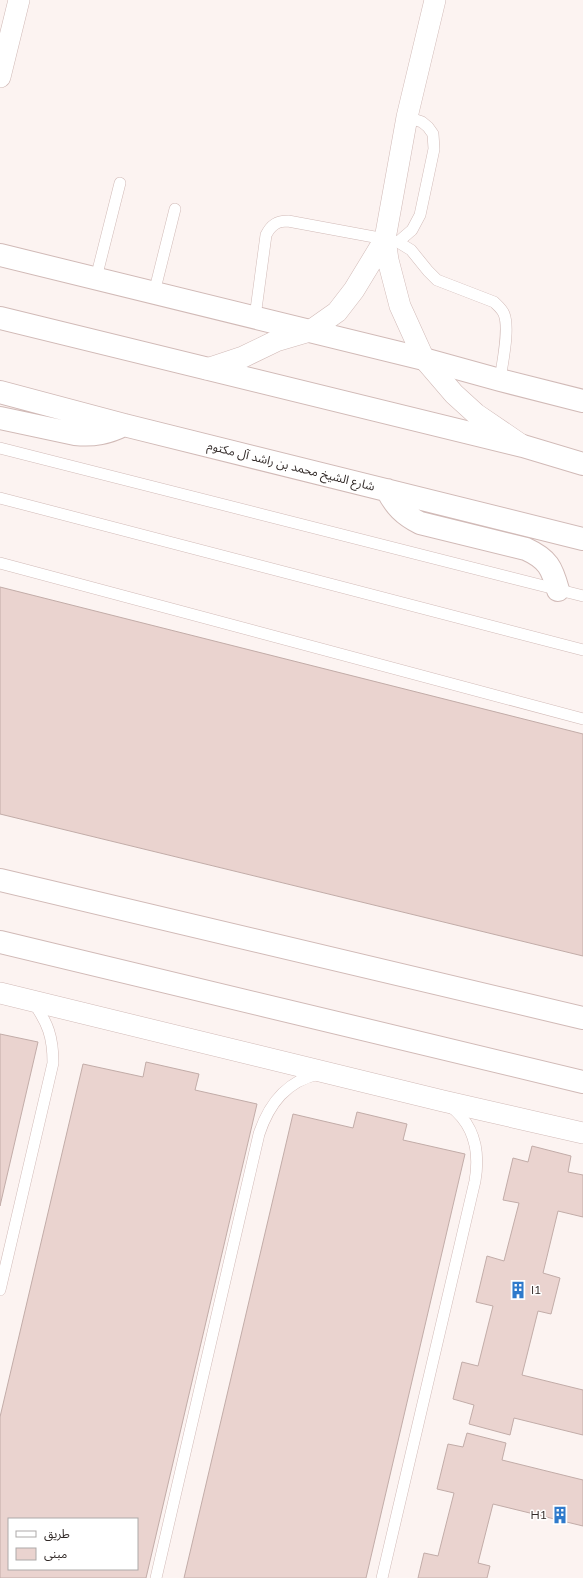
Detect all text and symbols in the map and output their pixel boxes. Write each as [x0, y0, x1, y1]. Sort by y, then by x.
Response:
street label: شارع الشيخ محمد بن راشد آل مكتوم [205, 437, 376, 496]
building icon: I1 [508, 1280, 528, 1300]
place label: I1 [531, 1282, 541, 1297]
building icon: H1 [550, 1505, 570, 1525]
place label: H1 [531, 1507, 547, 1522]
legend [8, 1518, 138, 1570]
text: طريق [44, 1526, 70, 1542]
text: مبنى [44, 1546, 67, 1561]

